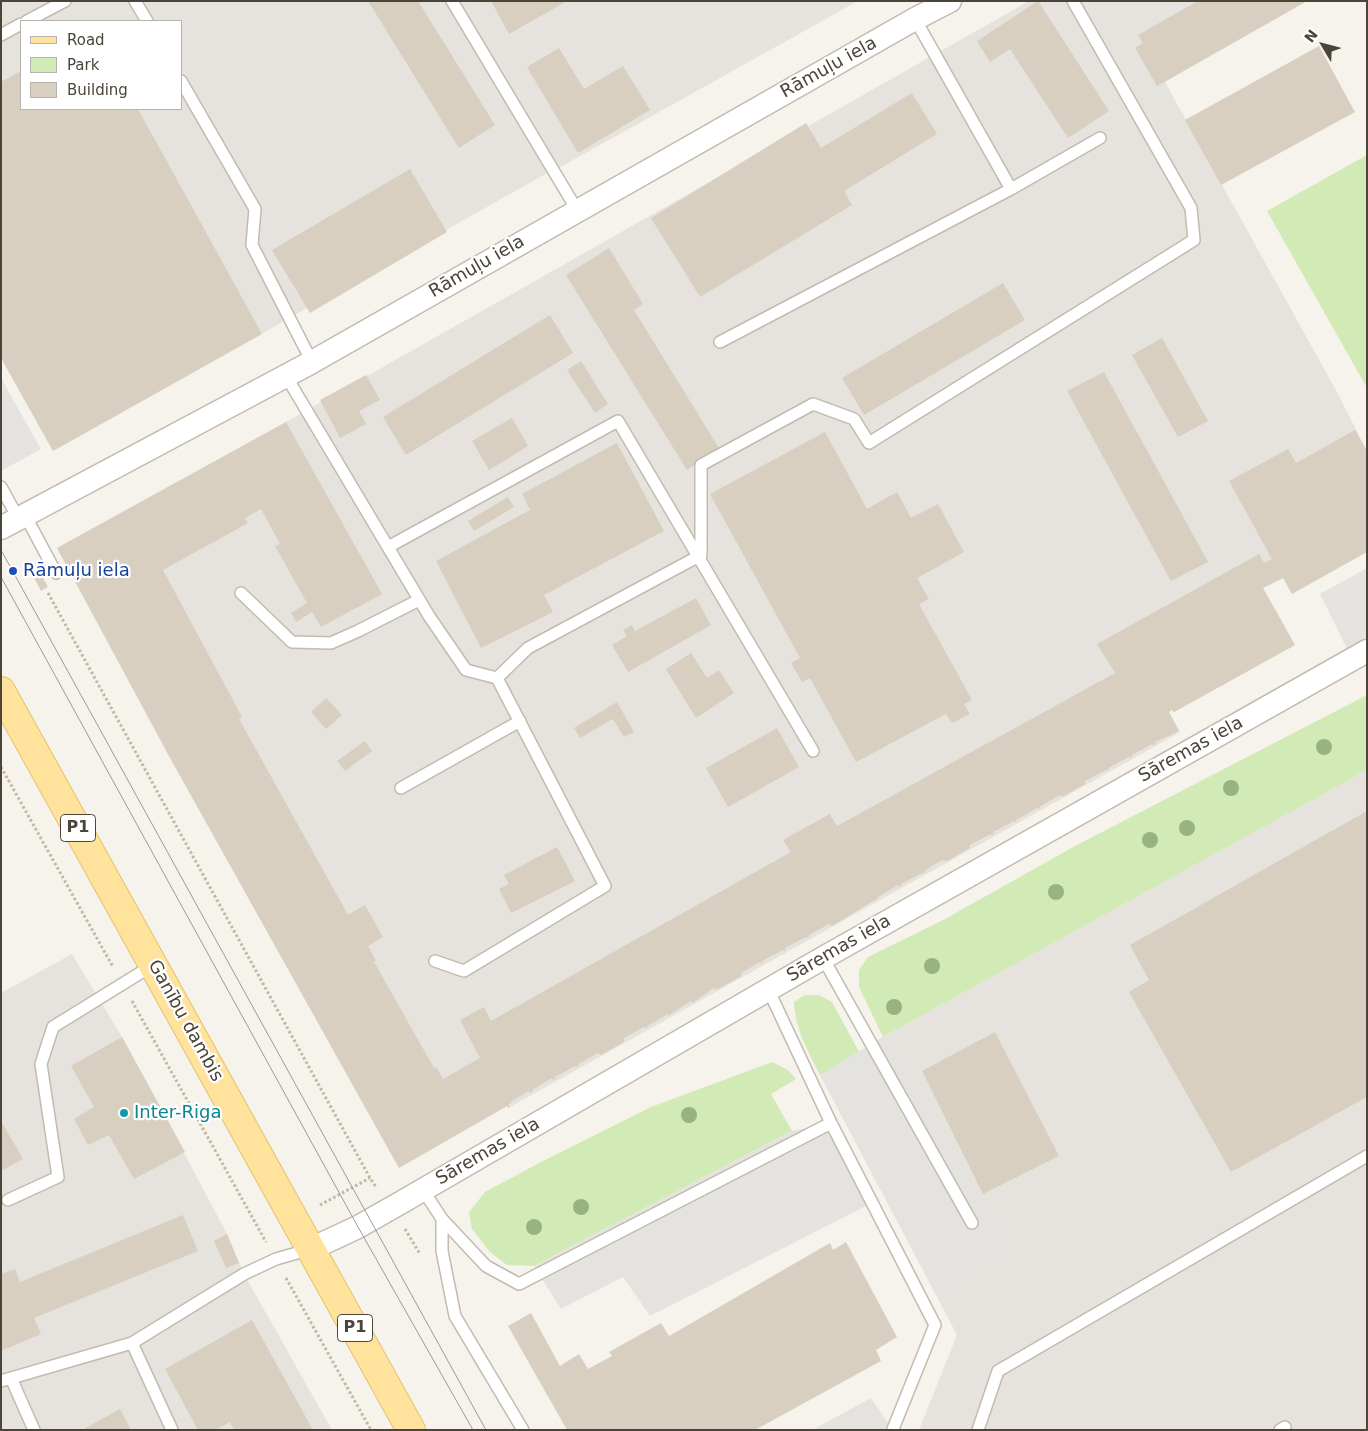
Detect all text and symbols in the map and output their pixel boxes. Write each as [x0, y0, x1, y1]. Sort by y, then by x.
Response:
legend [20, 20, 182, 110]
north arrow [1298, 20, 1348, 70]
text: N [1301, 26, 1321, 45]
text: Road [67, 31, 105, 49]
street label: Rāmuļu iela [777, 33, 881, 103]
text: Park [67, 56, 99, 74]
text: Building [67, 81, 128, 99]
street label: Rāmuļu iela [425, 231, 529, 303]
place label: Rāmuļu iela [23, 560, 130, 582]
marker: Rāmuļu iela [7, 565, 19, 577]
street label: Sāremas iela [1135, 712, 1247, 788]
road number: P1 [60, 814, 96, 841]
street label: Sāremas iela [783, 911, 895, 987]
street label: Ganību dambis [143, 956, 227, 1086]
place label: Inter-Riga [134, 1102, 222, 1124]
marker: Inter-Riga [118, 1107, 130, 1119]
street label: Sāremas iela [432, 1114, 544, 1190]
road number: P1 [338, 1315, 372, 1342]

